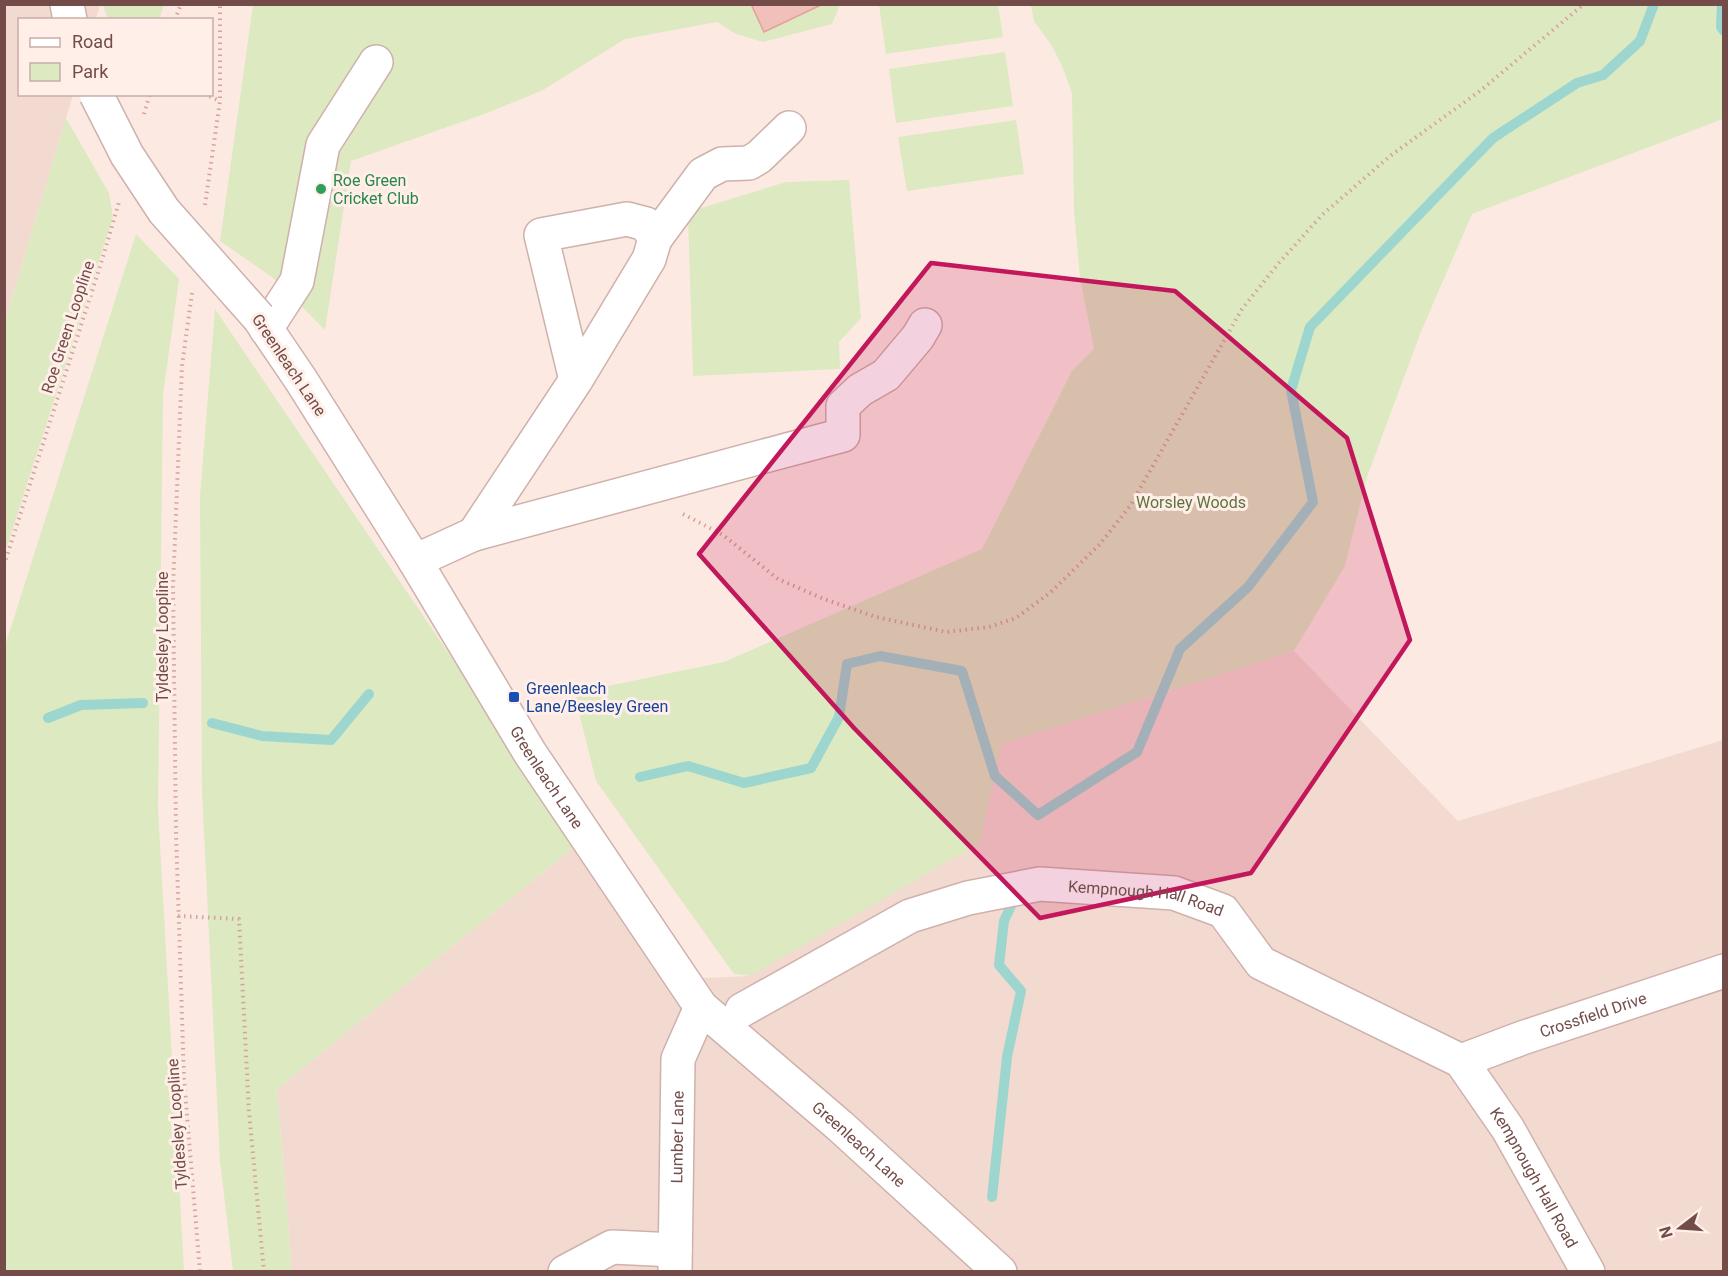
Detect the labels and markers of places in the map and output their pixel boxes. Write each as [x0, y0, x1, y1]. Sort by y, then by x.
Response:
place label: Roe Green Cricket Club [333, 171, 419, 208]
marker: Roe Green Cricket Club [314, 182, 328, 196]
place label: Greenleach Lane/Beesley Green [526, 679, 668, 716]
marker: Greenleach Lane/Beesley Green [507, 690, 521, 704]

